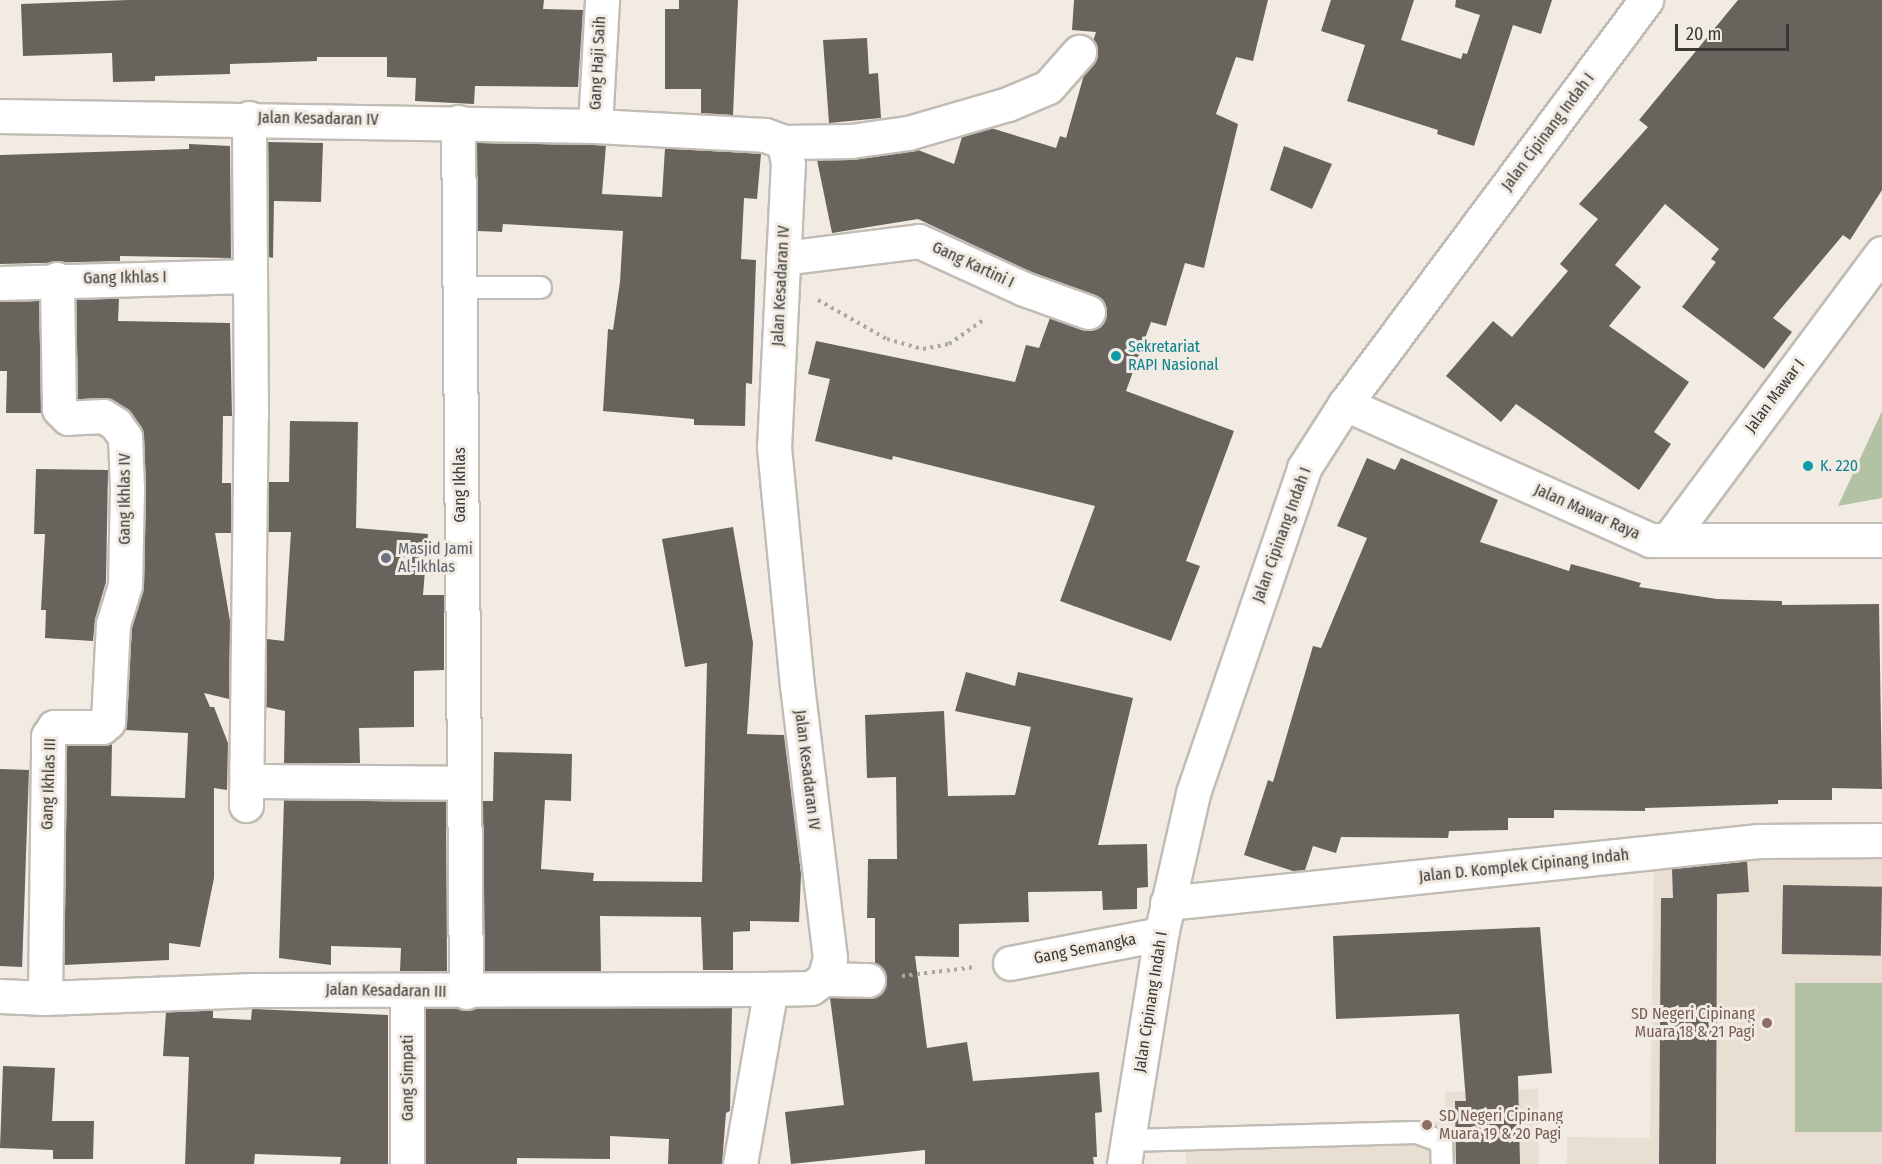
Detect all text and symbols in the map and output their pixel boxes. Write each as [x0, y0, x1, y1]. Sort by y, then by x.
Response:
scale bar [1678, 12, 1792, 50]
street label: Gang Haji Saih [586, 15, 610, 111]
text: 20 m [1686, 23, 1721, 45]
street label: Jalan Cipinang Indah I [1498, 69, 1598, 195]
street label: Jalan Kesadaran IV [257, 108, 379, 130]
street label: Jalan Kesadaran IV [768, 225, 794, 347]
street label: Gang Kartini I [929, 238, 1017, 292]
street label: Gang Ikhlas I [83, 268, 167, 288]
place label: Sekretariat RAPI Nasional [1128, 337, 1219, 375]
marker: Sekretariat RAPI Nasional [1109, 349, 1123, 363]
street label: Jalan Mawar I [1741, 355, 1809, 437]
street label: Gang Ikhlas [450, 447, 470, 523]
street label: Gang Ikhlas IV [115, 453, 135, 545]
place label: K. 220 [1820, 456, 1858, 476]
marker: K. 220 [1801, 459, 1815, 473]
street label: Jalan Cipinang Indah I [1249, 465, 1315, 605]
street label: Jalan Mawar Raya [1531, 480, 1643, 544]
place label: Masjid Jami Al-Ikhlas [398, 539, 473, 577]
marker: Masjid Jami Al-Ikhlas [379, 551, 393, 565]
street label: Jalan Kesadaran IV [790, 709, 824, 831]
street label: Gang Ikhlas III [38, 738, 60, 830]
street label: Jalan D. Komplek Cipinang Indah [1418, 845, 1630, 887]
street label: Gang Semangka [1032, 930, 1138, 968]
street label: Jalan Cipinang Indah I [1130, 930, 1172, 1074]
street label: Jalan Kesadaran III [325, 980, 447, 1002]
place label: SD Negeri Cipinang Muara 18 & 21 Pagi [1631, 1004, 1755, 1042]
marker: SD Negeri Cipinang Muara 18 & 21 Pagi [1760, 1016, 1774, 1030]
street label: Gang Simpati [398, 1035, 418, 1121]
place label: SD Negeri Cipinang Muara 19 & 20 Pagi [1439, 1106, 1563, 1144]
marker: SD Negeri Cipinang Muara 19 & 20 Pagi [1420, 1118, 1434, 1132]

